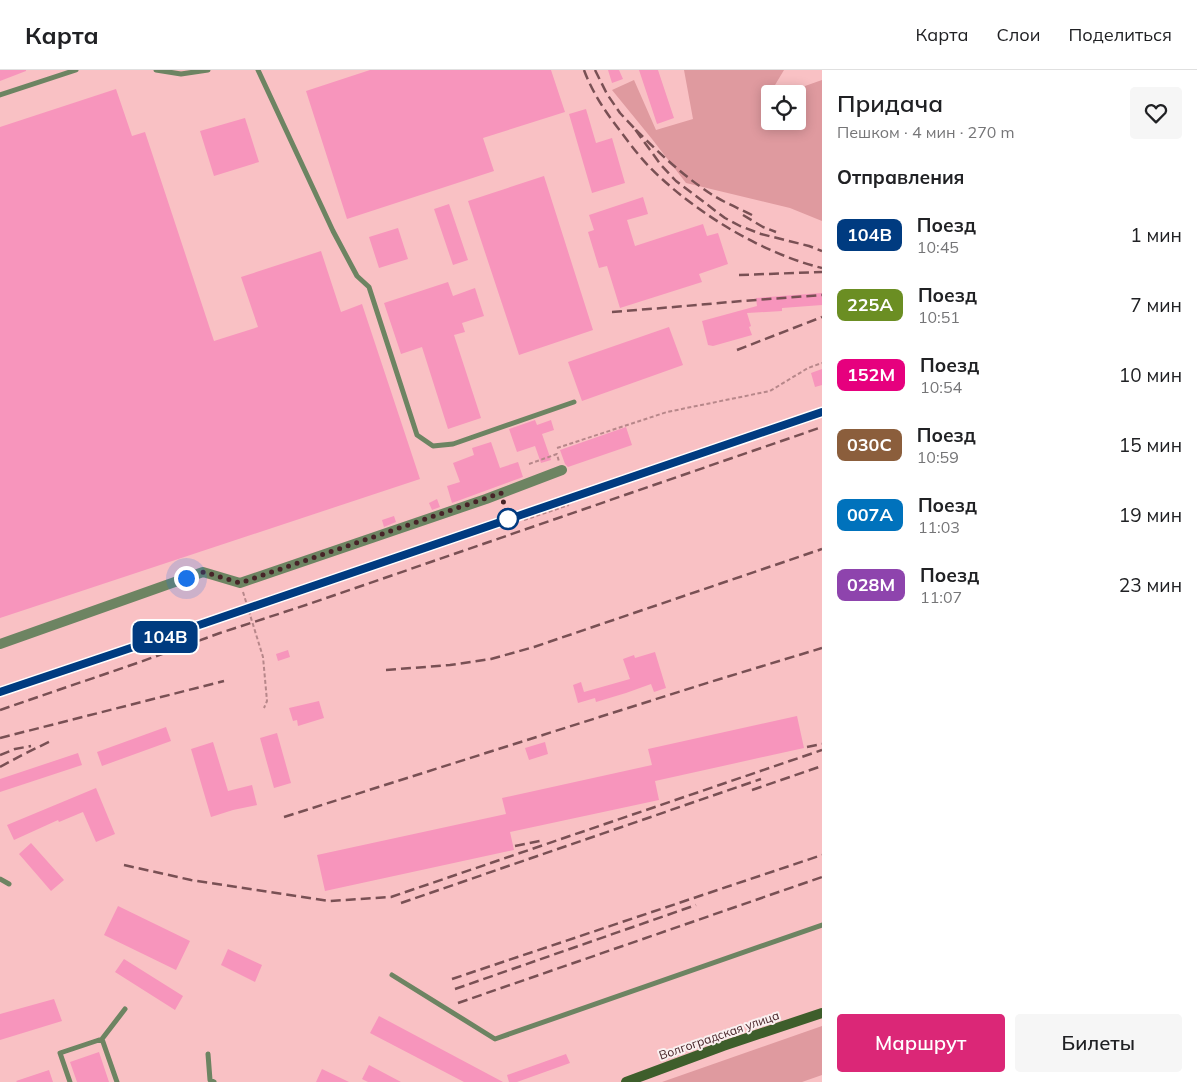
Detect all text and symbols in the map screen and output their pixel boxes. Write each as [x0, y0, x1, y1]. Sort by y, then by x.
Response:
text: Карта [25, 20, 99, 50]
text: Карта [916, 23, 968, 46]
text: Слои [996, 23, 1041, 46]
text: Поделиться [1069, 23, 1172, 46]
map controls [761, 85, 806, 130]
button: locate [761, 85, 806, 130]
button: heart [1130, 87, 1182, 139]
text: Придача [837, 88, 943, 118]
text: Пешком · 4 мин · 270 m [837, 122, 1015, 142]
text: Отправления [837, 165, 964, 189]
text: Поезд [917, 213, 976, 237]
text: 104В [847, 223, 892, 246]
text: 1 мин [1130, 223, 1182, 247]
text: 10:45 [917, 237, 959, 257]
text: Поезд [918, 283, 977, 307]
text: 225А [847, 293, 893, 316]
text: 7 мин [1130, 293, 1182, 317]
text: 10:51 [918, 307, 960, 327]
text: Поезд [920, 353, 979, 377]
text: 152М [847, 363, 895, 386]
text: 10 мин [1119, 363, 1182, 387]
text: 10:54 [920, 377, 962, 397]
text: Поезд [917, 423, 976, 447]
text: 030C [847, 433, 892, 456]
text: 15 мин [1119, 433, 1182, 457]
text: 10:59 [917, 447, 959, 467]
text: Поезд [918, 493, 977, 517]
text: 007А [847, 503, 893, 526]
text: 19 мин [1119, 503, 1182, 527]
unlabelled marker [497, 508, 519, 530]
text: 11:03 [918, 517, 960, 537]
text: Поезд [920, 563, 979, 587]
your location [174, 566, 199, 591]
text: 028М [847, 573, 895, 596]
text: 23 мин [1119, 573, 1182, 597]
text: 11:07 [920, 587, 962, 607]
line badge: 104В [130, 621, 200, 653]
text: 104В [143, 625, 187, 648]
street label: Волгоградская улица [657, 1007, 781, 1063]
button: Маршрут [837, 1014, 1005, 1072]
button: Билеты [1015, 1014, 1182, 1072]

